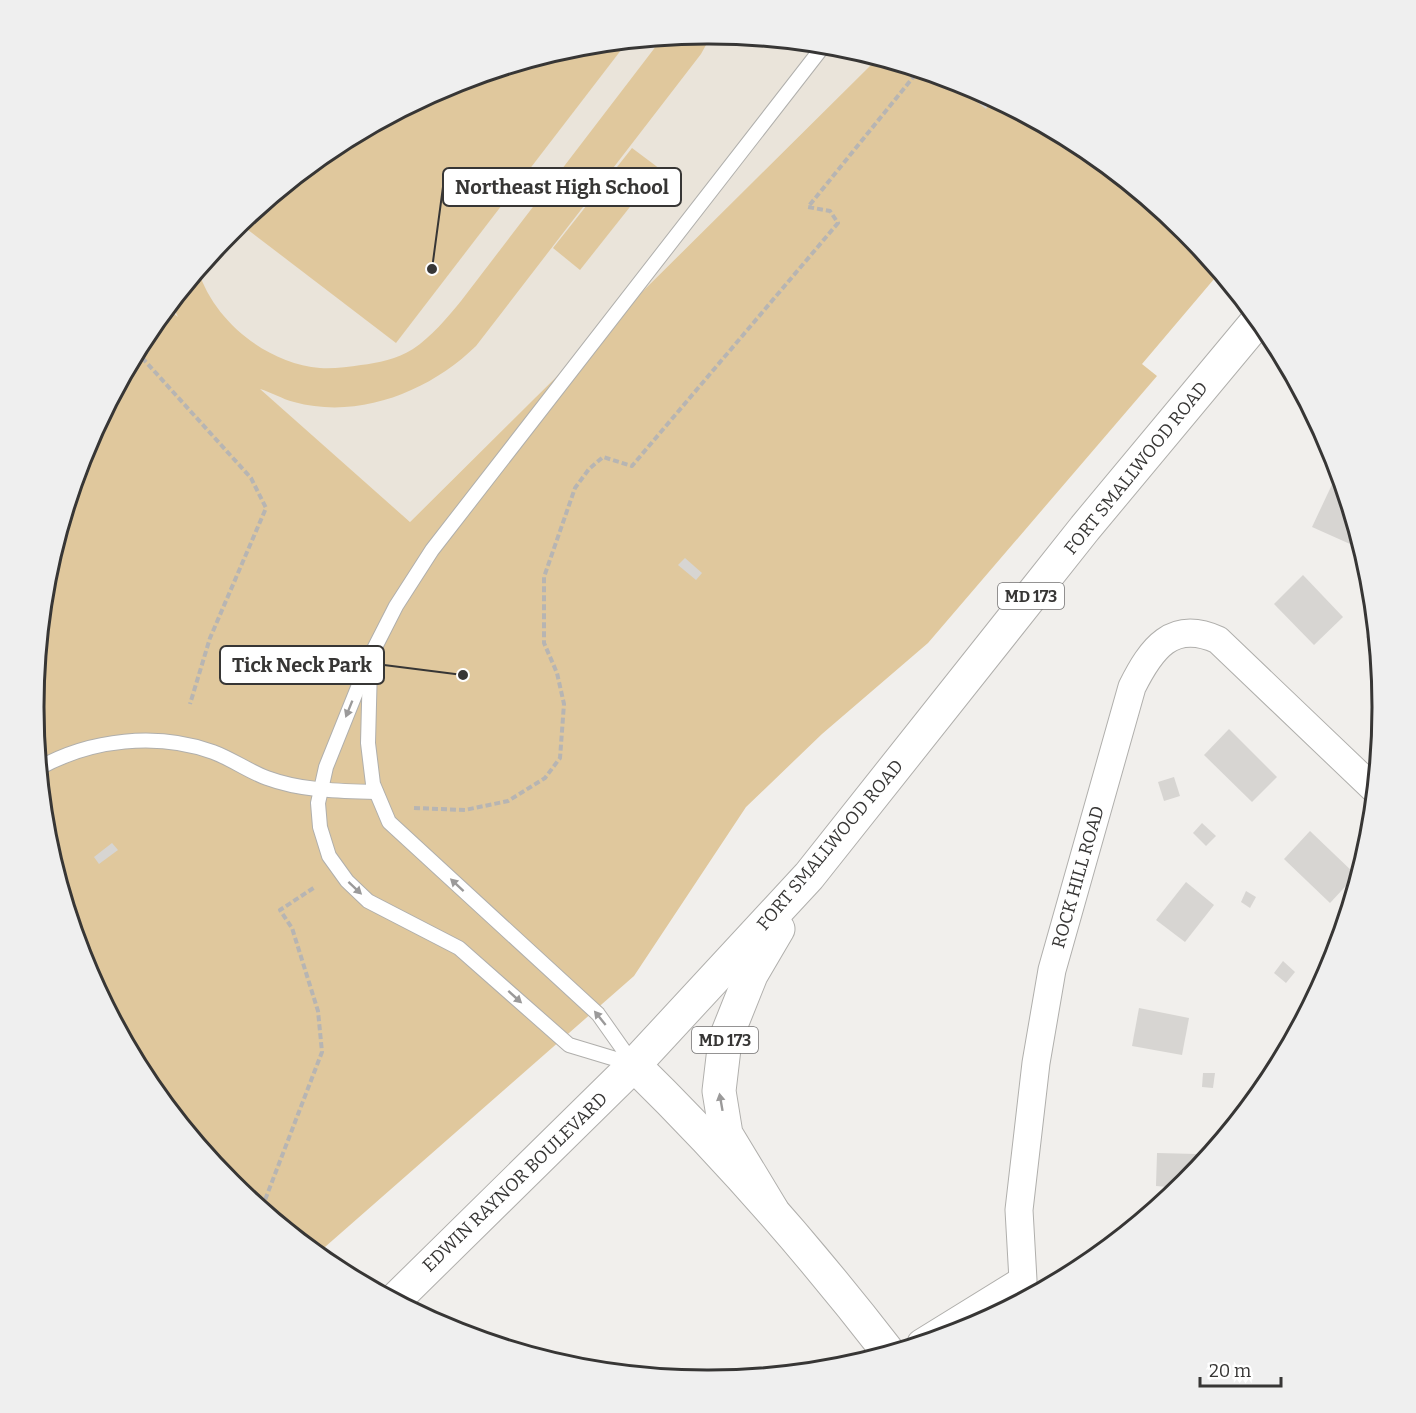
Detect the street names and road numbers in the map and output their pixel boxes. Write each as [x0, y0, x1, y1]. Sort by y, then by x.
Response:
street label: FORT SMALLWOOD ROAD [1060, 377, 1212, 559]
road number: MD 173 [998, 583, 1064, 609]
street label: FORT SMALLWOOD ROAD [752, 755, 908, 935]
street label: ROCK HILL ROAD [1047, 803, 1109, 951]
road number: MD 173 [692, 1027, 758, 1053]
street label: EDWIN RAYNOR BOULEVARD [418, 1088, 612, 1276]

